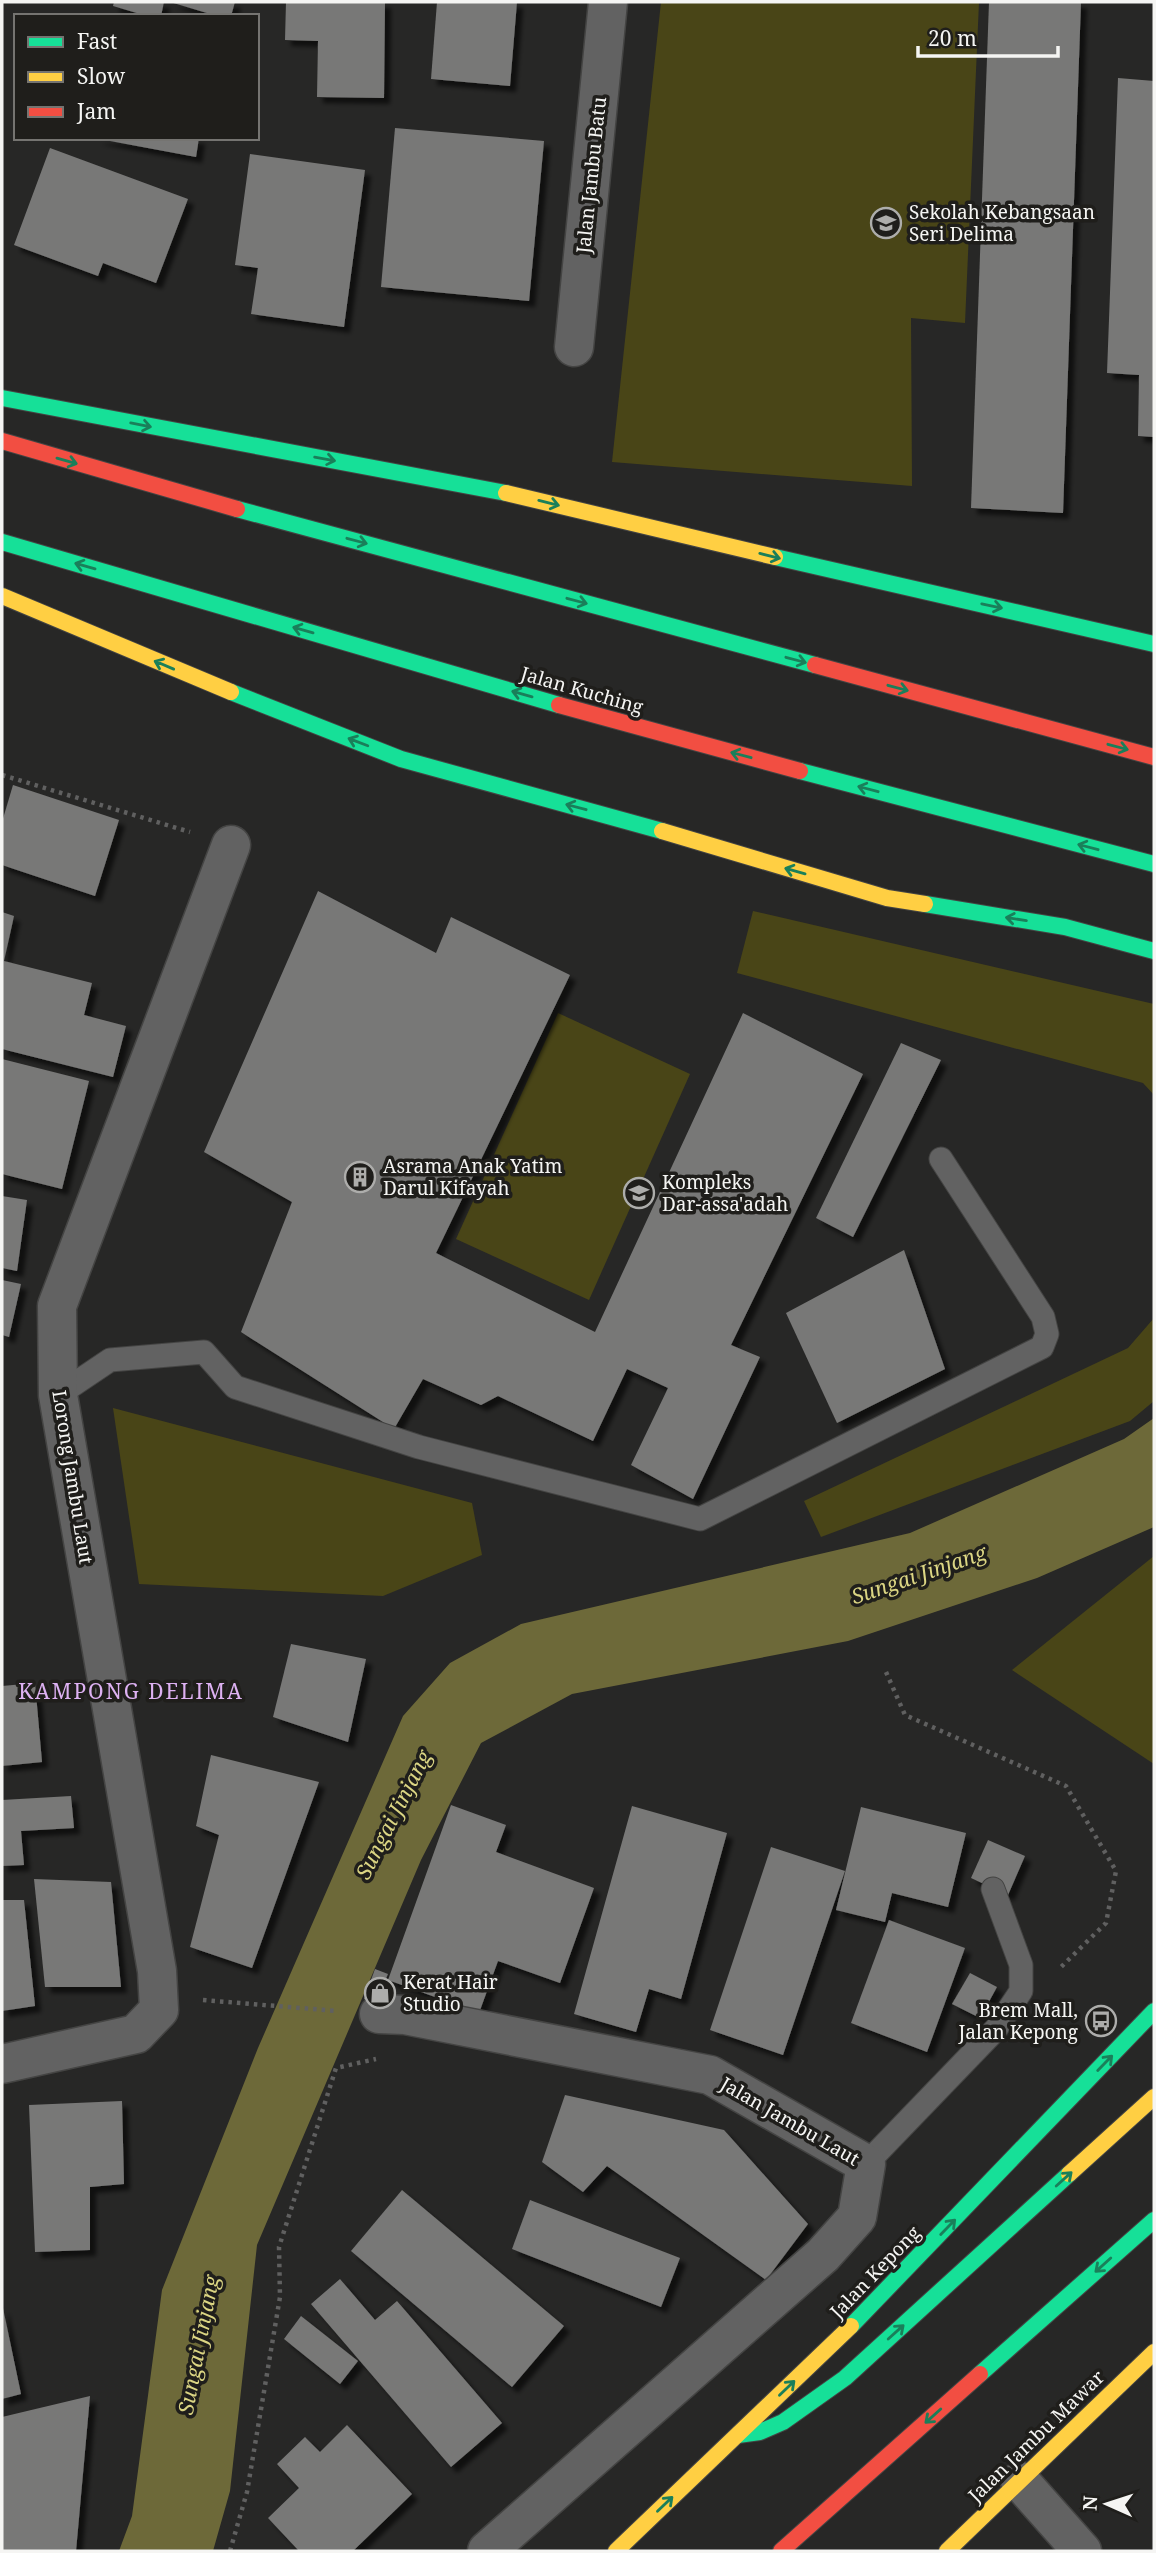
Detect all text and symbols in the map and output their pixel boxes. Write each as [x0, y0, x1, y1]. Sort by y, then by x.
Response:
legend [14, 14, 259, 140]
scale bar [918, 14, 1058, 58]
text: 20 m [928, 24, 977, 52]
text: Fast [77, 27, 117, 55]
text: Slow [77, 62, 126, 90]
street label: Jalan Jambu Batu [570, 95, 612, 256]
text: Jam [76, 97, 116, 125]
place label: Sekolah Kebangsaan Seri Delima [909, 199, 1095, 247]
school or university icon: Sekolah Kebangsaan Seri Delima [869, 206, 903, 240]
one-way arrow [129, 418, 152, 432]
one-way arrow [313, 453, 336, 466]
one-way arrow [56, 455, 78, 468]
one-way arrow [537, 497, 560, 510]
one-way arrow [345, 535, 368, 548]
one-way arrow [758, 550, 781, 563]
one-way arrow [74, 559, 96, 572]
one-way arrow [565, 595, 588, 608]
one-way arrow [980, 600, 1003, 614]
one-way arrow [293, 623, 315, 636]
one-way arrow [785, 655, 807, 668]
one-way arrow [154, 658, 175, 671]
street label: Jalan Kuching [517, 660, 646, 720]
one-way arrow [887, 682, 909, 695]
one-way arrow [511, 687, 533, 700]
one-way arrow [348, 735, 370, 748]
one-way arrow [1107, 742, 1129, 755]
one-way arrow [730, 748, 753, 761]
one-way arrow [857, 781, 879, 794]
one-way arrow [565, 799, 587, 812]
one-way arrow [1077, 839, 1099, 852]
one-way arrow [784, 863, 806, 876]
one-way arrow [1005, 912, 1028, 925]
place label: Asrama Anak Yatim Darul Kifayah [383, 1153, 562, 1201]
building icon: Asrama Anak Yatim Darul Kifayah [343, 1160, 377, 1194]
place label: Kompleks Dar-assa'adah [662, 1169, 788, 1217]
school or university icon: Kompleks Dar-assa'adah [622, 1176, 656, 1210]
street label: Lorong Jambu Laut [46, 1388, 100, 1566]
water label: Sungai Jinjang [847, 1537, 991, 1610]
district label: KAMPONG DELIMA [18, 1677, 244, 1705]
water label: Sungai Jinjang [349, 1744, 438, 1884]
place label: Kerat Hair Studio [403, 1969, 498, 2017]
shop icon: Kerat Hair Studio [363, 1976, 397, 2010]
place label: Brem Mall, Jalan Kepong [958, 1997, 1078, 2045]
bus stop icon: Brem Mall, Jalan Kepong [1084, 2004, 1118, 2038]
one-way arrow [1097, 2054, 1114, 2071]
street label: Jalan Jambu Laut [715, 2070, 865, 2172]
one-way arrow [1055, 2171, 1072, 2188]
one-way arrow [939, 2219, 956, 2236]
street label: Jalan Kepong [823, 2220, 926, 2325]
one-way arrow [1094, 2257, 1112, 2273]
water label: Sungai Jinjang [171, 2272, 225, 2417]
one-way arrow [887, 2324, 904, 2341]
street label: Jalan Jambu Mawar [962, 2364, 1110, 2509]
one-way arrow [778, 2379, 795, 2396]
one-way arrow [925, 2408, 942, 2425]
north arrow [1072, 2469, 1142, 2539]
text: N [1077, 2495, 1103, 2511]
one-way arrow [656, 2496, 673, 2513]

